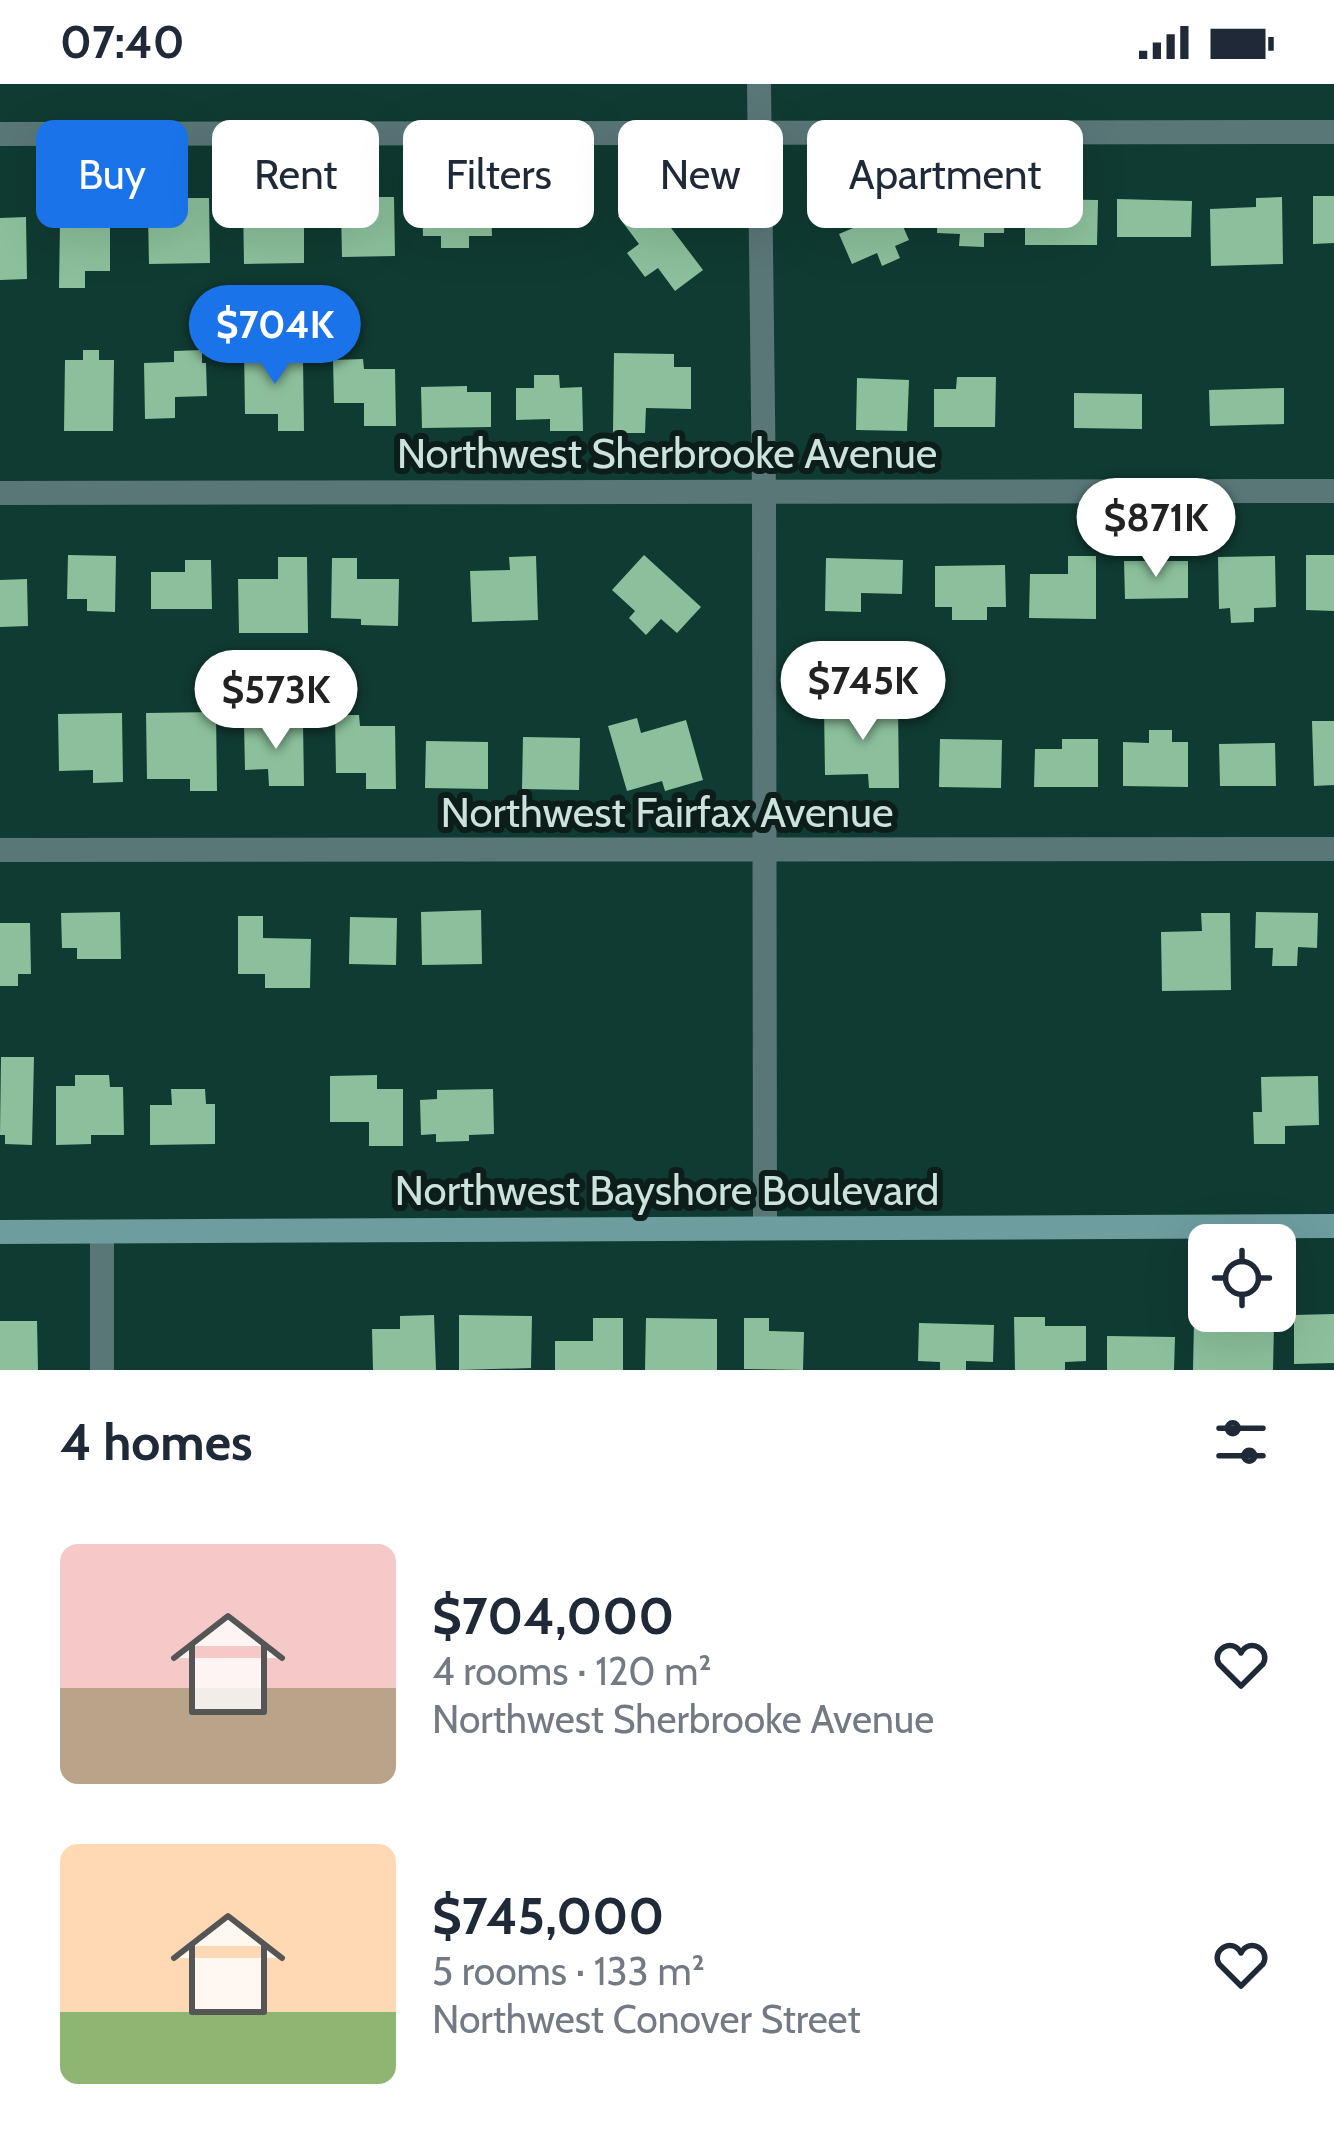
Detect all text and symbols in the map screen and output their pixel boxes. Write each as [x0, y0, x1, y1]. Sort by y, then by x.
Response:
text: 07:40 [60, 15, 184, 69]
chip: Buy [36, 120, 188, 228]
chip: Rent [212, 120, 379, 228]
chip: Filters [403, 120, 594, 228]
chip: New [618, 120, 783, 228]
chip: Apartment [807, 120, 1083, 228]
pin: $704K [191, 285, 359, 387]
text: $704K [216, 300, 334, 348]
street label: Northwest Sherbrooke Avenue [397, 427, 937, 479]
pin: $871K [1072, 478, 1240, 580]
text: $871K [1104, 493, 1208, 541]
pin: $745K [779, 641, 947, 743]
pin: $573K [192, 650, 360, 752]
text: $745K [808, 656, 918, 704]
text: $573K [222, 665, 330, 713]
street label: Northwest Fairfax Avenue [441, 786, 893, 838]
street label: Northwest Bayshore Boulevard [395, 1164, 939, 1216]
map controls [1188, 1224, 1296, 1332]
button: locate [1188, 1224, 1296, 1332]
icon: filters [1208, 1409, 1274, 1475]
text: 4 homes [60, 1411, 252, 1473]
text: $704,000 [432, 1585, 674, 1647]
icon: home [156, 1592, 300, 1736]
icon: heart [1208, 1631, 1274, 1697]
text: 4 rooms · 120 m² [432, 1647, 712, 1695]
text: Northwest Sherbrooke Avenue [432, 1695, 934, 1743]
text: $745,000 [432, 1885, 664, 1947]
icon: home [156, 1892, 300, 2036]
icon: heart [1208, 1931, 1274, 1997]
text: 5 rooms · 133 m² [432, 1947, 705, 1995]
text: Northwest Conover Street [432, 1995, 861, 2043]

